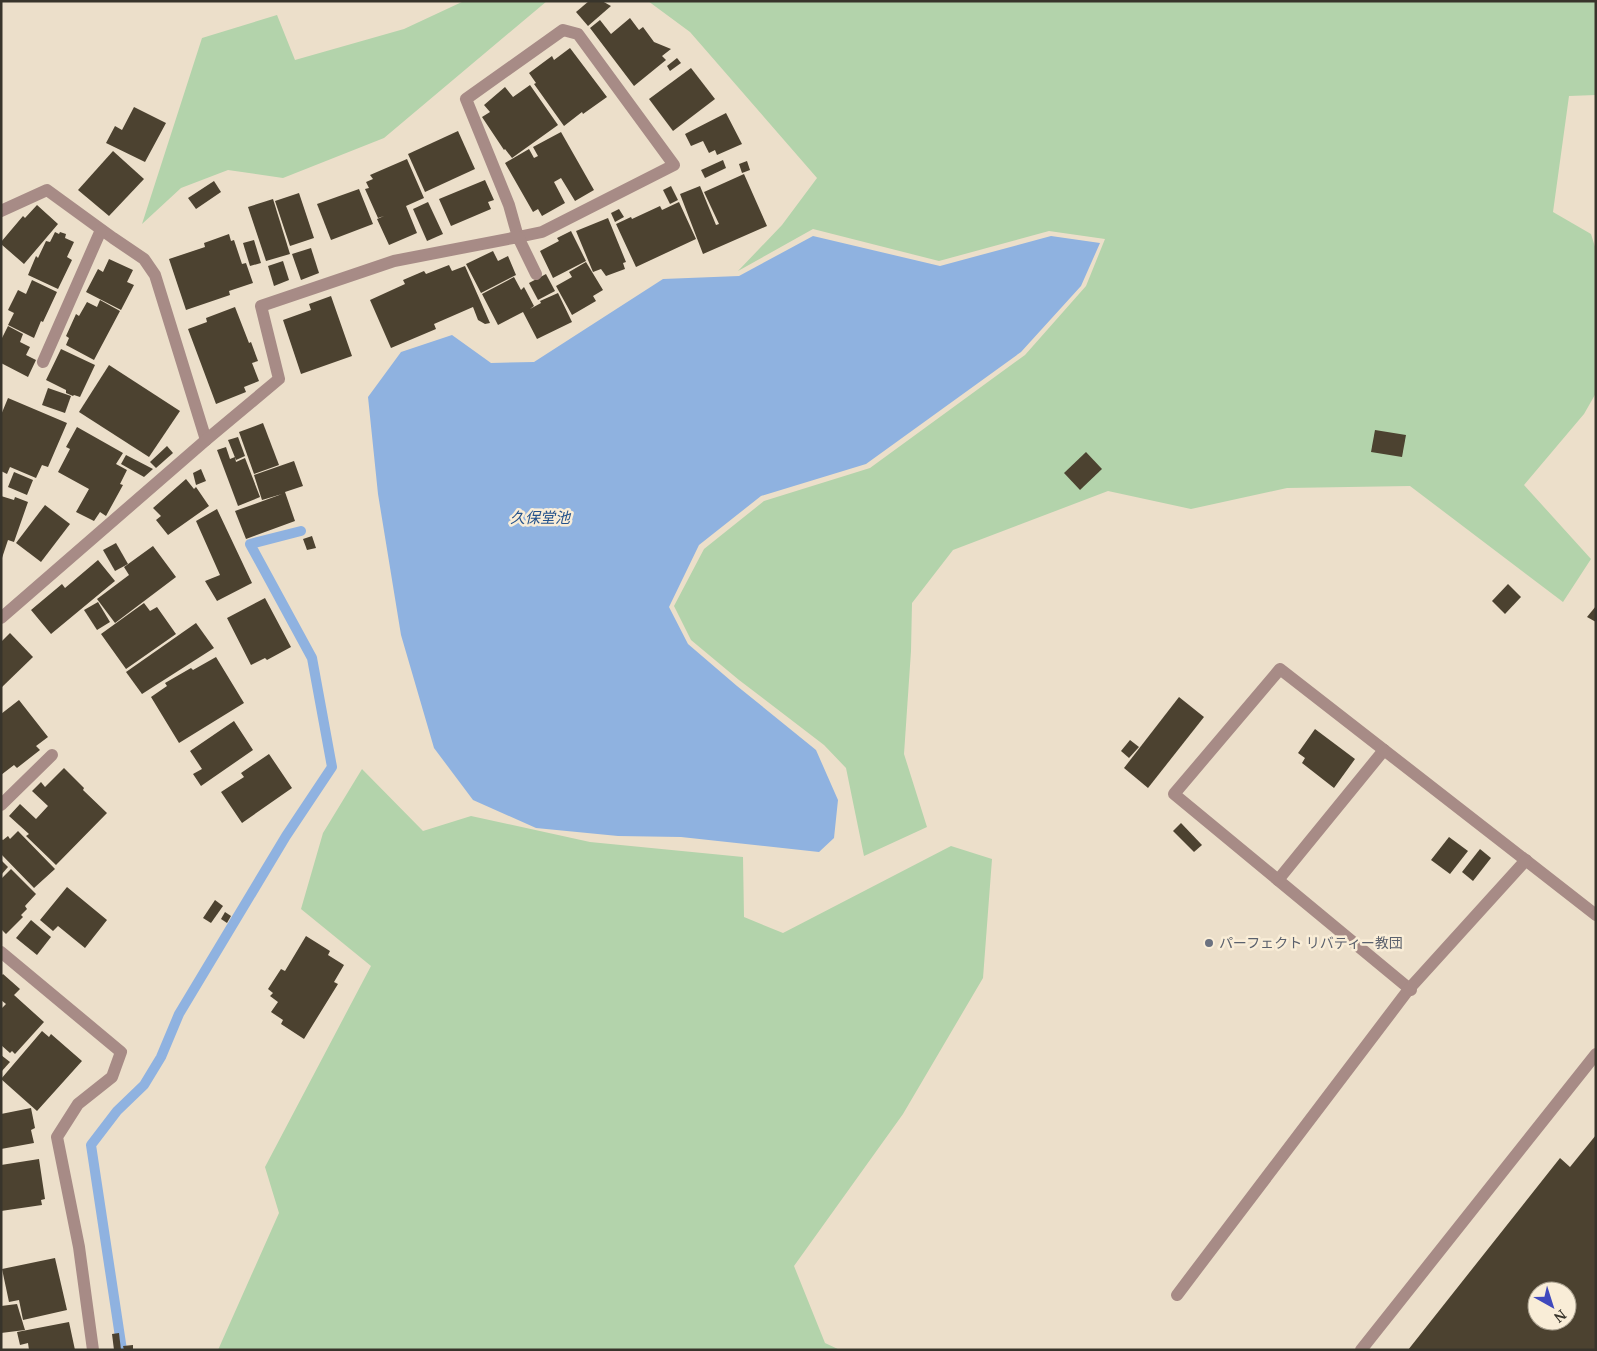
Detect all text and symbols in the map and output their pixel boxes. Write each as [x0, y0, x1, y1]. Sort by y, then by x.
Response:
water label: 久保堂池 [510, 507, 572, 527]
place label: パーフェクト リバティー教団 [1219, 933, 1403, 952]
marker: パーフェクト リバティー教団 [1203, 937, 1215, 949]
north arrow [1527, 1281, 1577, 1331]
text: N [1550, 1306, 1571, 1327]

